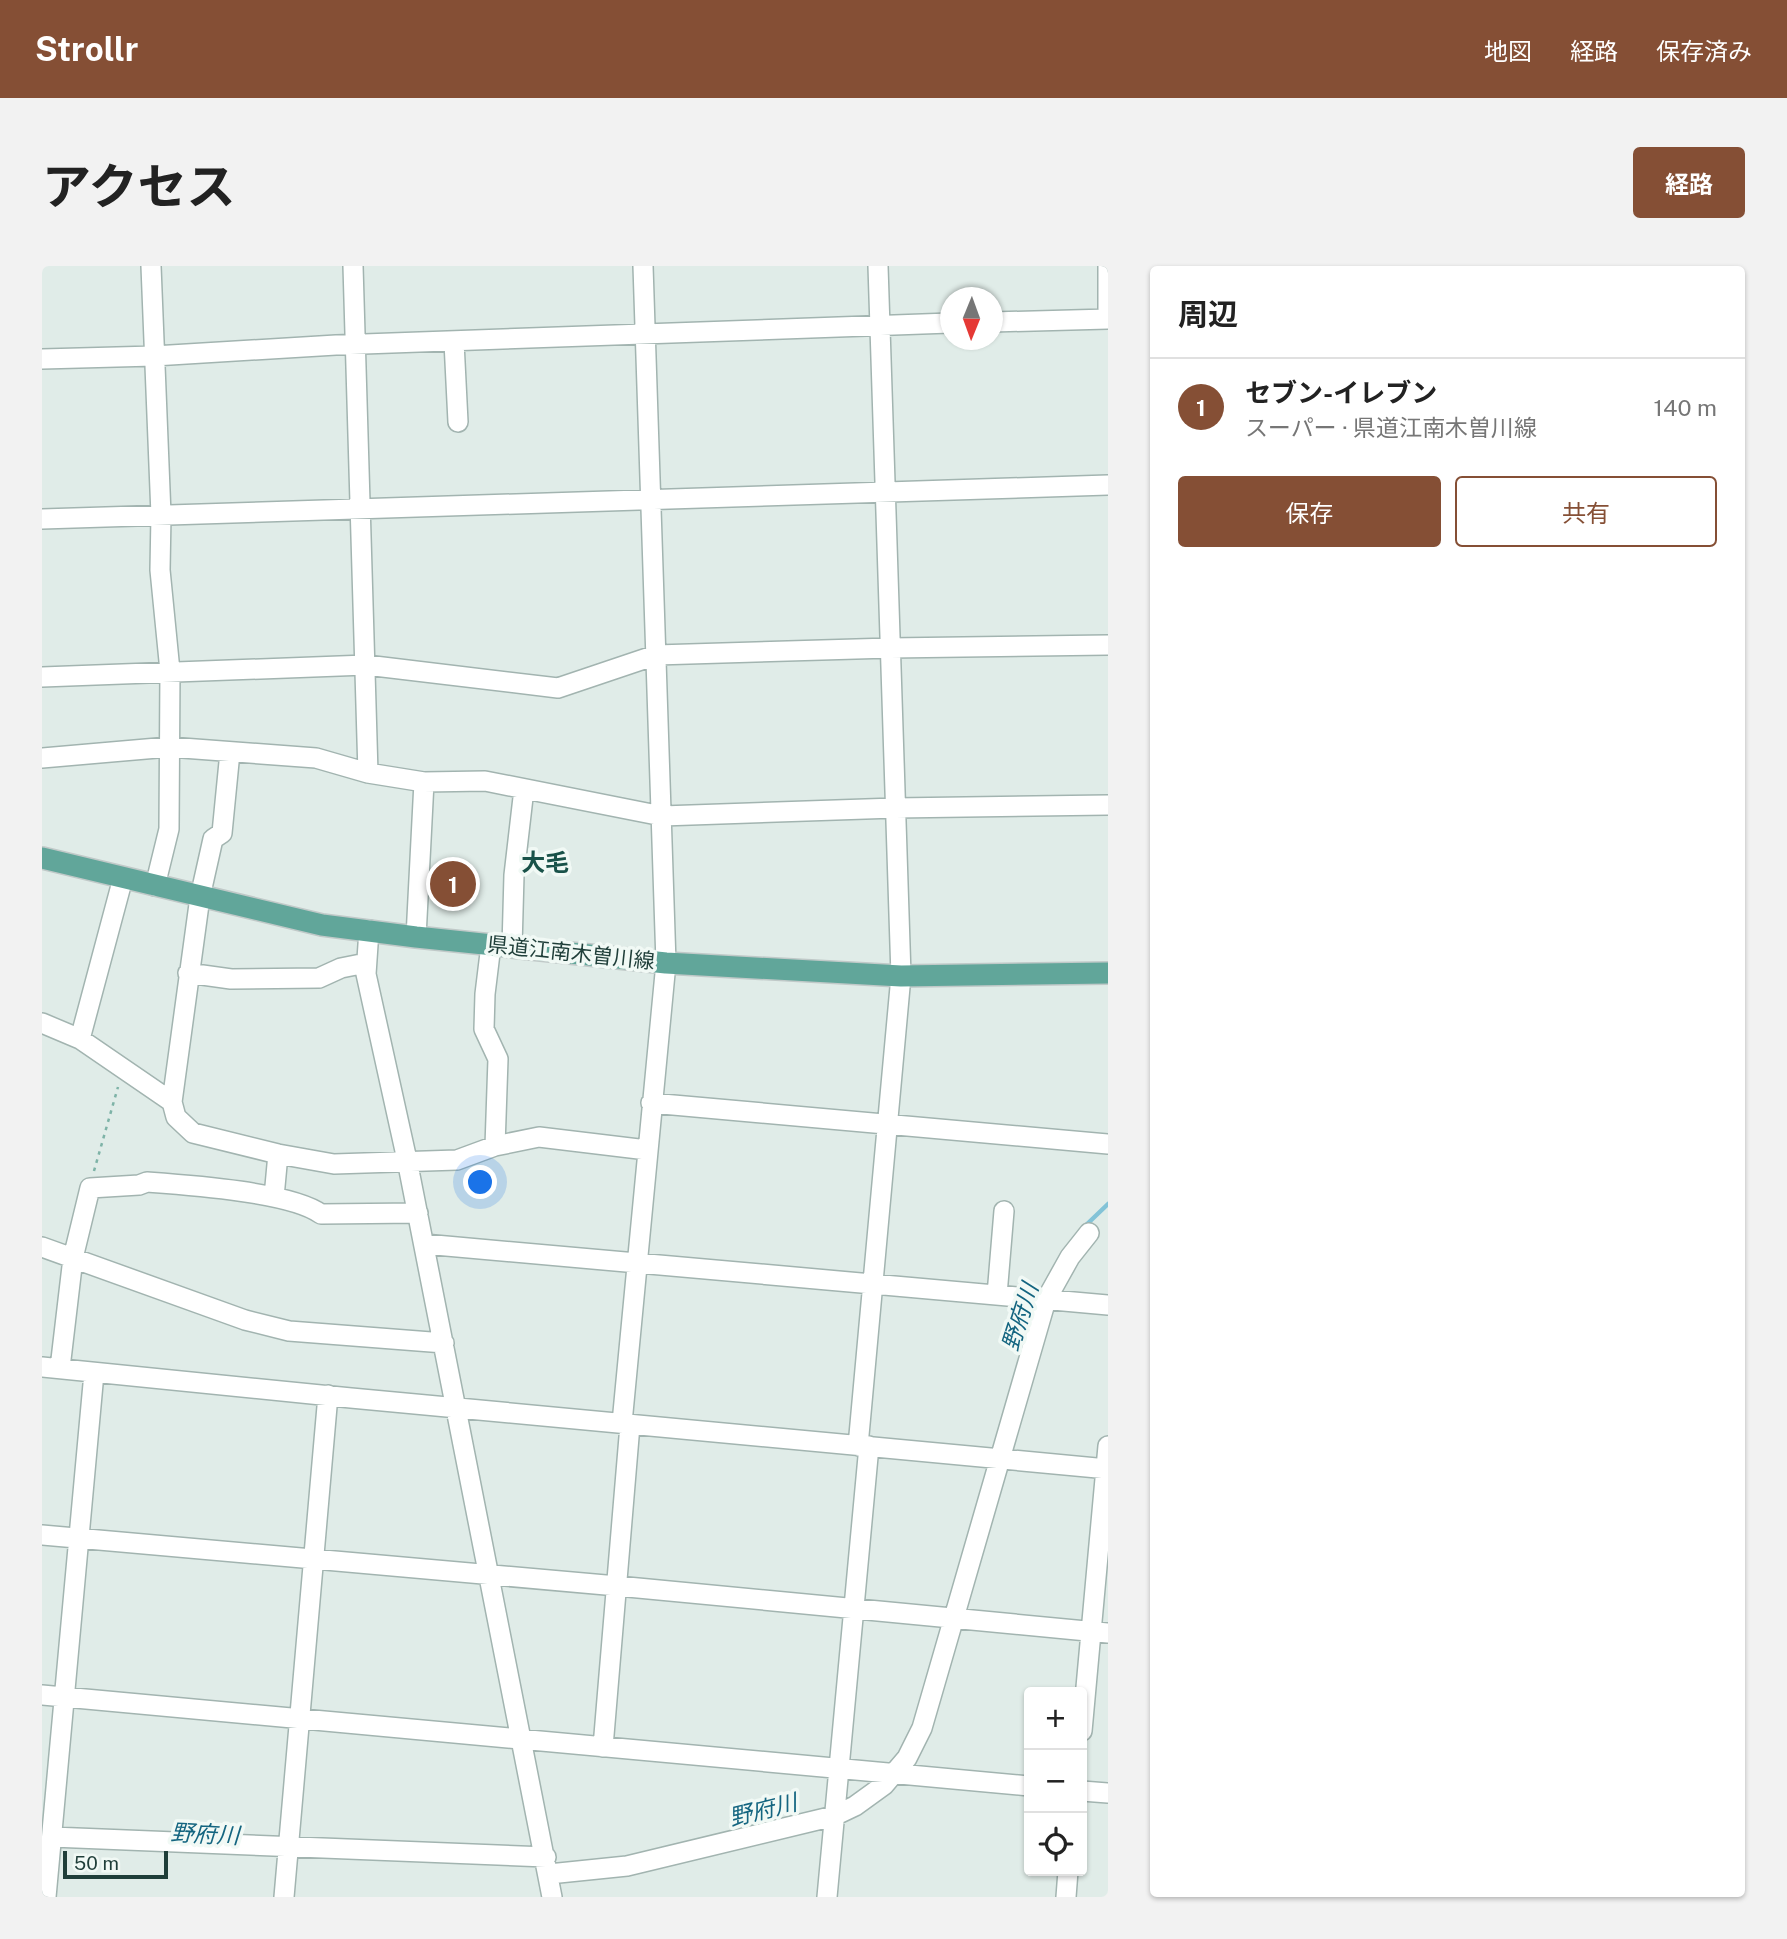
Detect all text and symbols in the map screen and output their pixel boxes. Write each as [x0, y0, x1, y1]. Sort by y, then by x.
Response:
text: Strollr [35, 30, 138, 68]
text: 地図 [1484, 37, 1532, 65]
text: 経路 [1570, 37, 1618, 65]
text: 保存済み [1656, 37, 1752, 65]
button: 経路 [1633, 147, 1745, 218]
text: アクセス [42, 157, 236, 215]
north arrow [940, 287, 1003, 350]
text: 周辺 [1178, 296, 1238, 332]
text: セブン-イレブン [1245, 377, 1437, 408]
text: 1 [1196, 394, 1206, 421]
text: 140 m [1654, 394, 1717, 421]
text: スーパー · 県道江南木曽川線 [1245, 414, 1537, 441]
button: 保存 [1178, 476, 1441, 547]
button: 共有 [1455, 476, 1717, 547]
district label: 大毛 [521, 848, 569, 876]
pin: 1 [430, 858, 476, 910]
street label: 県道江南木曽川線 [486, 931, 656, 974]
your location [463, 1165, 497, 1199]
water label: 野府川 [996, 1277, 1044, 1354]
map controls [1024, 1687, 1087, 1876]
button: + [1024, 1687, 1087, 1750]
button: − [1024, 1750, 1087, 1813]
water label: 野府川 [726, 1787, 803, 1831]
button: locate [1024, 1813, 1087, 1876]
water label: 野府川 [170, 1818, 243, 1849]
scale bar [63, 1848, 168, 1880]
text: 50 m [74, 1852, 119, 1874]

